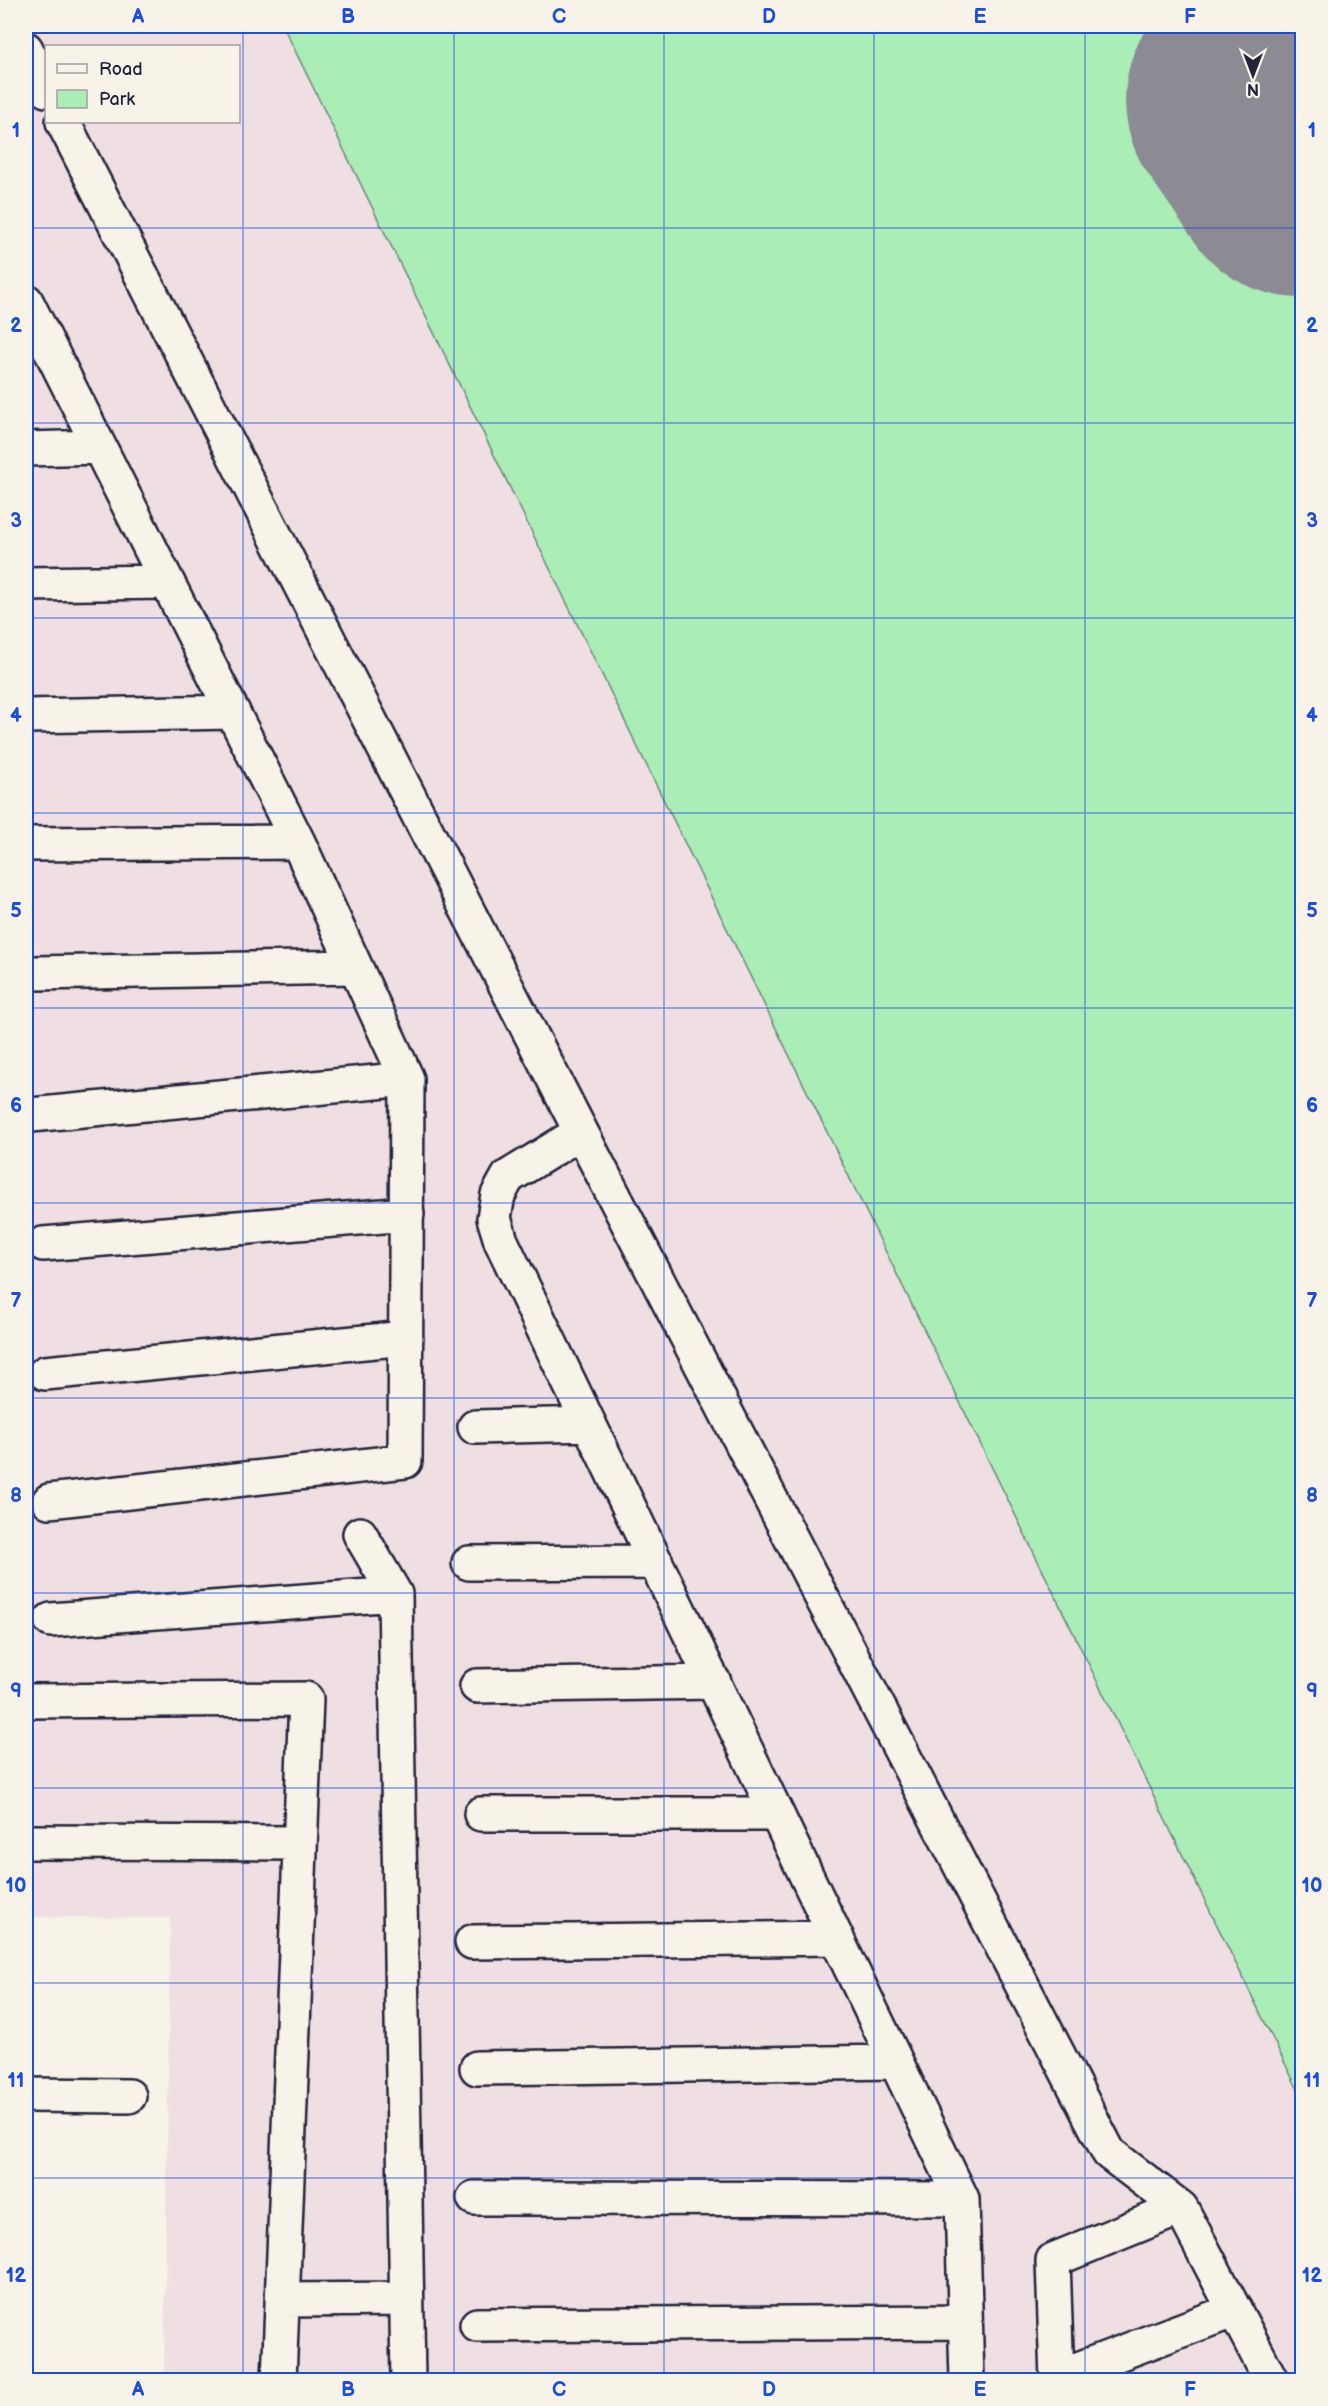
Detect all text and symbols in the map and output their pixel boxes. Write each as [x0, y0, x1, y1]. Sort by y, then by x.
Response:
text: A [131, 5, 145, 29]
text: B [341, 5, 355, 29]
text: C [552, 5, 566, 29]
text: D [762, 5, 776, 29]
text: E [974, 5, 987, 29]
text: F [1184, 5, 1196, 29]
legend [45, 45, 240, 123]
north arrow [1223, 45, 1283, 105]
text: Road [99, 59, 143, 80]
text: N [1247, 79, 1259, 98]
text: Park [99, 89, 135, 110]
text: 1 [12, 119, 20, 143]
text: 1 [1308, 119, 1316, 143]
text: 2 [10, 314, 22, 338]
text: 2 [1306, 314, 1318, 338]
text: 3 [10, 509, 22, 533]
text: 3 [1306, 509, 1318, 533]
text: 4 [10, 704, 22, 728]
text: 4 [1306, 704, 1318, 728]
text: 5 [10, 899, 22, 923]
text: 5 [1306, 899, 1318, 923]
text: 6 [10, 1094, 22, 1118]
text: 6 [1306, 1094, 1318, 1118]
text: 7 [10, 1289, 22, 1313]
text: 7 [1306, 1289, 1318, 1313]
text: 8 [10, 1484, 22, 1508]
text: 8 [1306, 1484, 1318, 1508]
text: 9 [10, 1679, 22, 1703]
text: 9 [1306, 1679, 1318, 1703]
text: 10 [6, 1874, 26, 1898]
text: 10 [1302, 1874, 1322, 1898]
text: 11 [8, 2069, 24, 2093]
text: 11 [1304, 2069, 1320, 2093]
text: 12 [6, 2264, 26, 2288]
text: 12 [1302, 2264, 1322, 2288]
text: A [131, 2378, 145, 2402]
text: B [341, 2378, 355, 2402]
text: C [552, 2378, 566, 2402]
text: D [762, 2378, 776, 2402]
text: E [974, 2378, 987, 2402]
text: F [1184, 2378, 1196, 2402]

